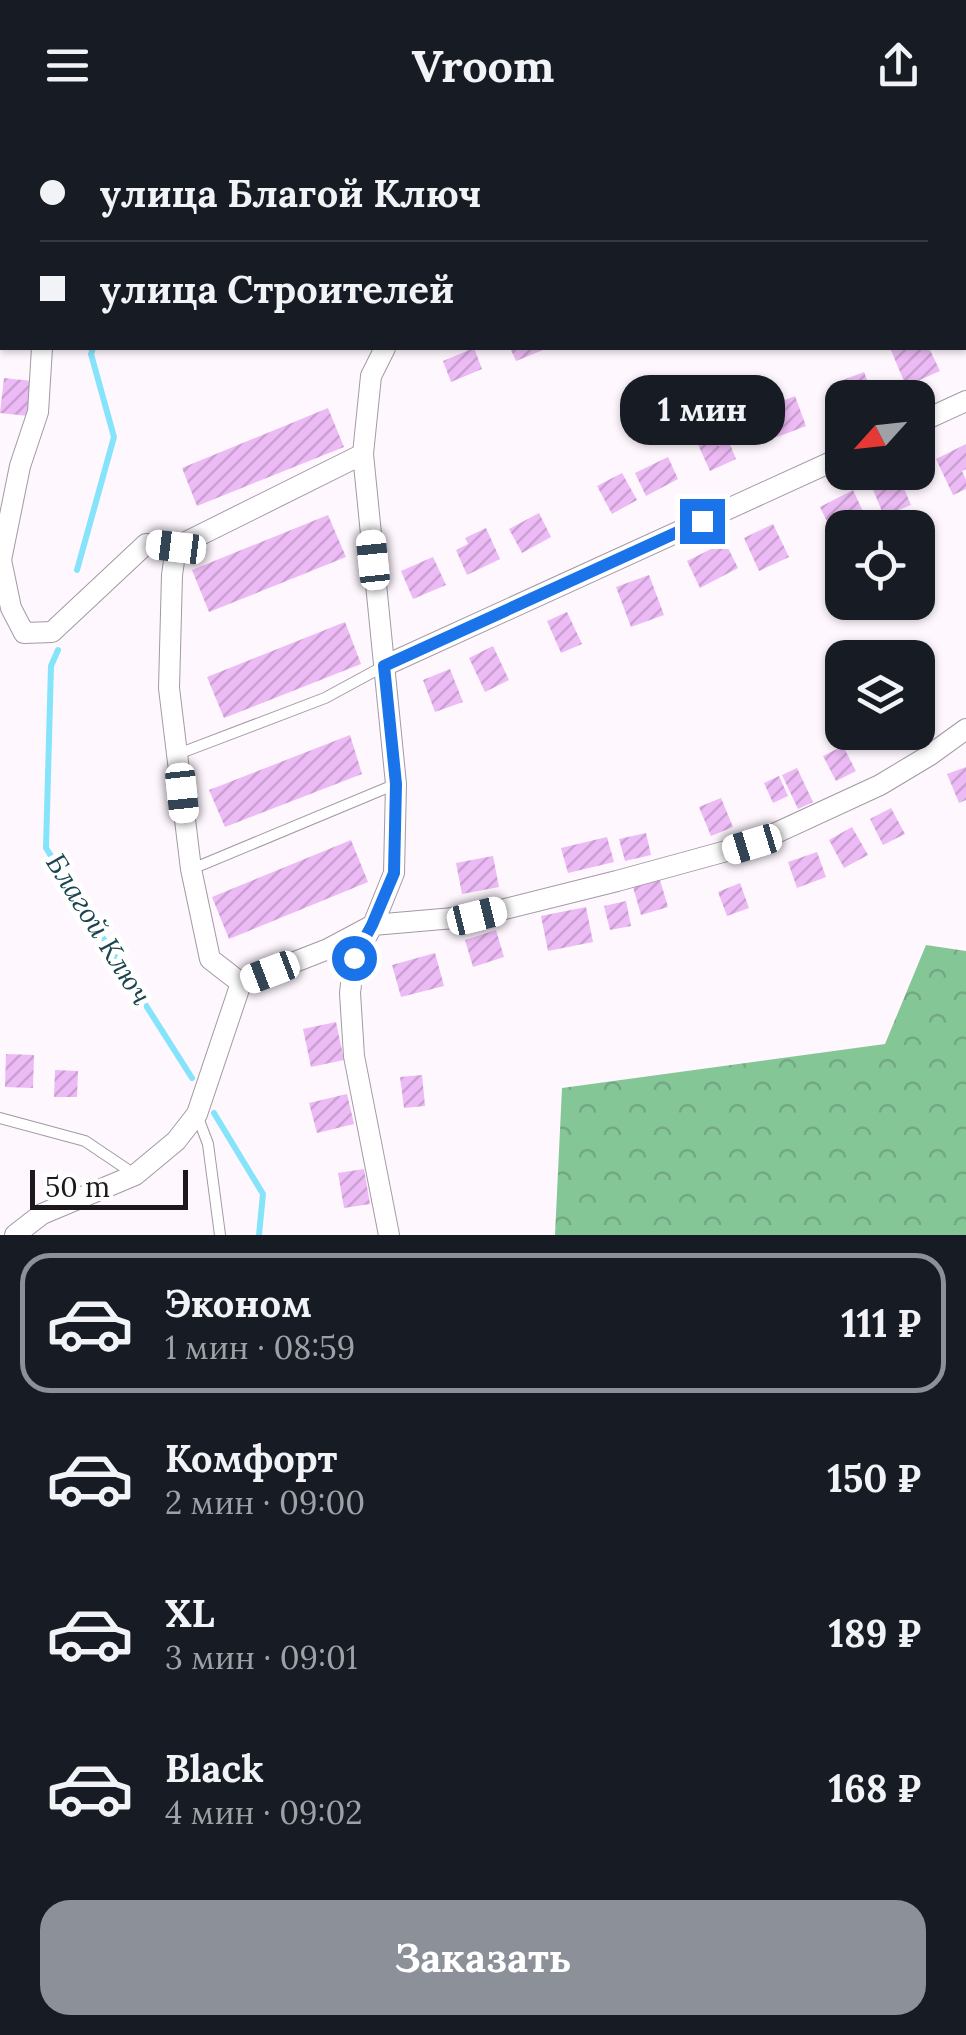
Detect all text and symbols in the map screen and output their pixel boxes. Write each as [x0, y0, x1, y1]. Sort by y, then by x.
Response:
text: Vroom [412, 37, 554, 94]
icon: menu [40, 38, 95, 93]
icon: share [871, 38, 926, 93]
text: улица Благой Ключ [100, 169, 481, 217]
text: улица Строителей [100, 265, 454, 313]
callout: 1 мин [620, 376, 784, 446]
north arrow [825, 380, 935, 490]
map controls [825, 380, 935, 750]
text: 1 мин [658, 389, 747, 430]
route end [680, 499, 725, 544]
button: locate [825, 510, 935, 620]
car [144, 528, 208, 566]
car [355, 529, 391, 591]
button: layers [825, 640, 935, 750]
car [164, 762, 200, 824]
car [719, 821, 785, 867]
water label: Благой Ключ [38, 847, 160, 1011]
car [444, 894, 510, 938]
route start [332, 936, 377, 981]
car [237, 947, 303, 997]
scale bar [30, 1165, 188, 1210]
text: 50 m [45, 1169, 110, 1205]
icon: car [45, 1278, 135, 1368]
text: Эконом [165, 1279, 312, 1327]
text: 111 ₽ [841, 1299, 921, 1347]
text: 1 мин · 08:59 [165, 1327, 355, 1368]
icon: car [45, 1433, 135, 1523]
text: Комфорт [165, 1434, 337, 1482]
text: 150 ₽ [827, 1454, 921, 1502]
text: 2 мин · 09:00 [165, 1482, 365, 1523]
icon: car [45, 1588, 135, 1678]
text: XL [165, 1589, 215, 1637]
text: 189 ₽ [828, 1609, 921, 1657]
text: 3 мин · 09:01 [165, 1637, 358, 1678]
icon: car [45, 1743, 135, 1833]
text: Black [165, 1744, 264, 1792]
text: 168 ₽ [828, 1764, 921, 1812]
text: 4 мин · 09:02 [165, 1792, 362, 1833]
button: Заказать [40, 1900, 926, 2015]

